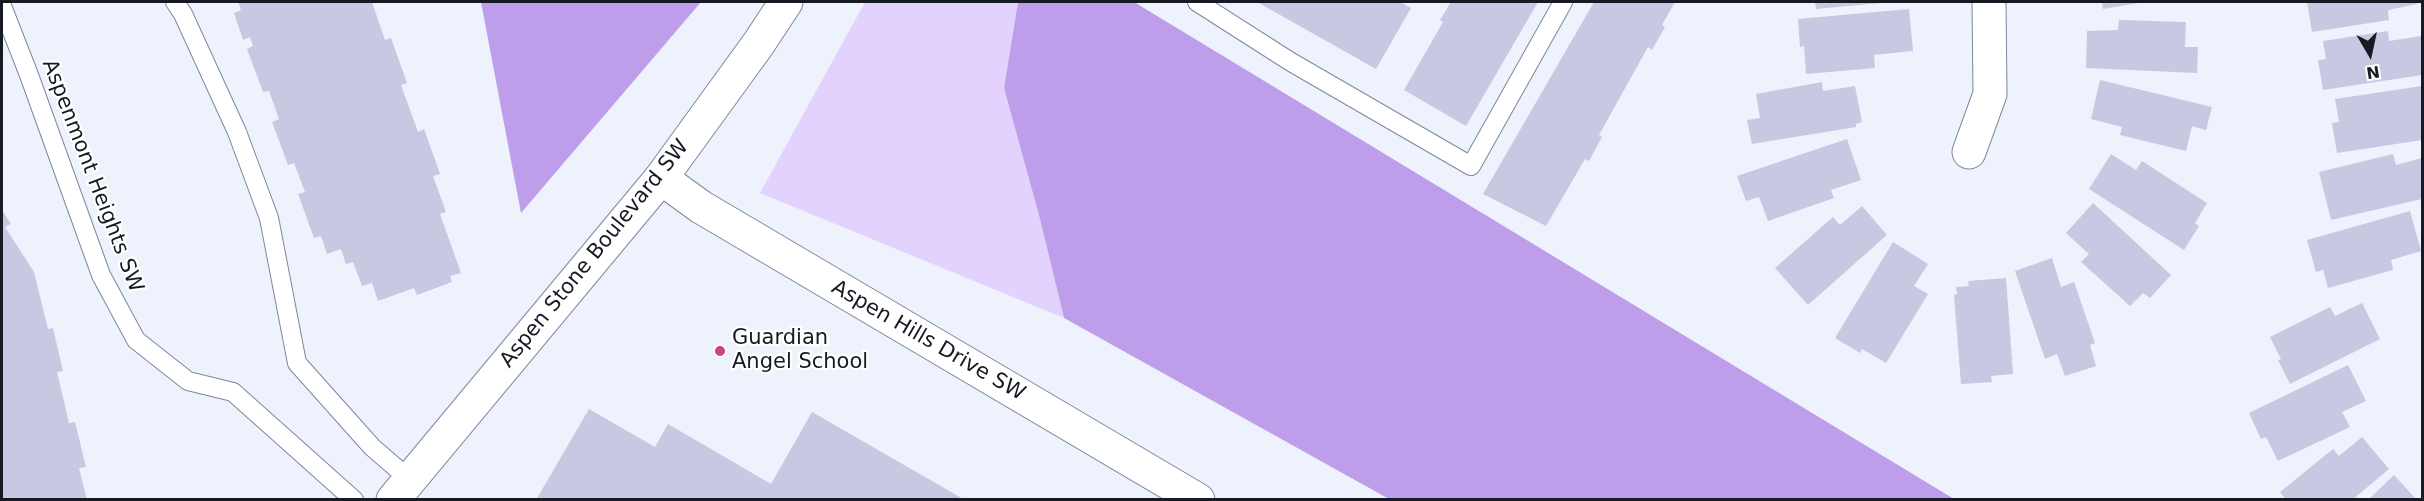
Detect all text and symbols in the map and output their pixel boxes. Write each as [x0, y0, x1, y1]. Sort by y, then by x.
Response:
north arrow [2340, 24, 2400, 84]
street label: Aspenmont Heights SW [36, 56, 148, 296]
text: N [2365, 62, 2381, 83]
street label: Aspen Stone Boulevard SW [495, 135, 695, 373]
street label: Aspen Hills Drive SW [827, 275, 1029, 407]
place label: Guardian Angel School [732, 326, 868, 376]
marker: Guardian Angel School [713, 344, 727, 358]

